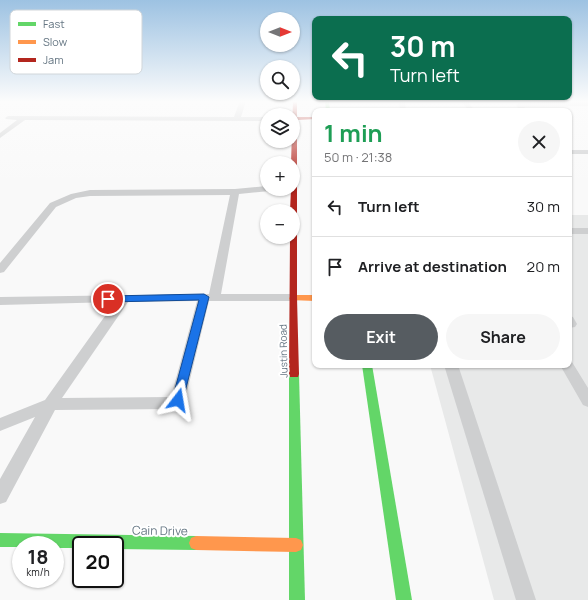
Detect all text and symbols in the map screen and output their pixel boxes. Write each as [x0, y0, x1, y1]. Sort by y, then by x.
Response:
legend [10, 10, 142, 74]
north arrow [260, 12, 300, 52]
map controls [260, 12, 300, 244]
text: Fast [43, 16, 65, 31]
text: 30 m [390, 27, 455, 65]
icon: left [324, 32, 376, 84]
text: Slow [43, 34, 68, 49]
text: Jam [43, 52, 64, 67]
button: search [260, 60, 300, 100]
text: Turn left [390, 63, 460, 87]
button: layers [260, 108, 300, 148]
text: 1 min [324, 116, 383, 149]
button: close [518, 121, 560, 163]
text: 50 m · 21:38 [324, 148, 392, 166]
button: + [260, 156, 300, 196]
icon: left [324, 196, 346, 218]
text: Turn left [358, 196, 420, 217]
text: 30 m [527, 196, 560, 217]
button: − [260, 204, 300, 244]
icon: arrive [324, 256, 346, 278]
text: Arrive at destination [358, 256, 507, 277]
text: 20 m [527, 256, 560, 277]
pin [91, 282, 125, 316]
icon: arrive [97, 288, 119, 310]
button: Exit [324, 314, 438, 360]
button: Share [446, 314, 560, 360]
street label: Justin Road [276, 324, 290, 378]
position arrow [157, 379, 199, 421]
street label: Cain Drive [132, 522, 188, 539]
speed limit sign: 20 [72, 536, 124, 588]
text: 18 [27, 543, 49, 570]
text: km/h [26, 565, 50, 579]

